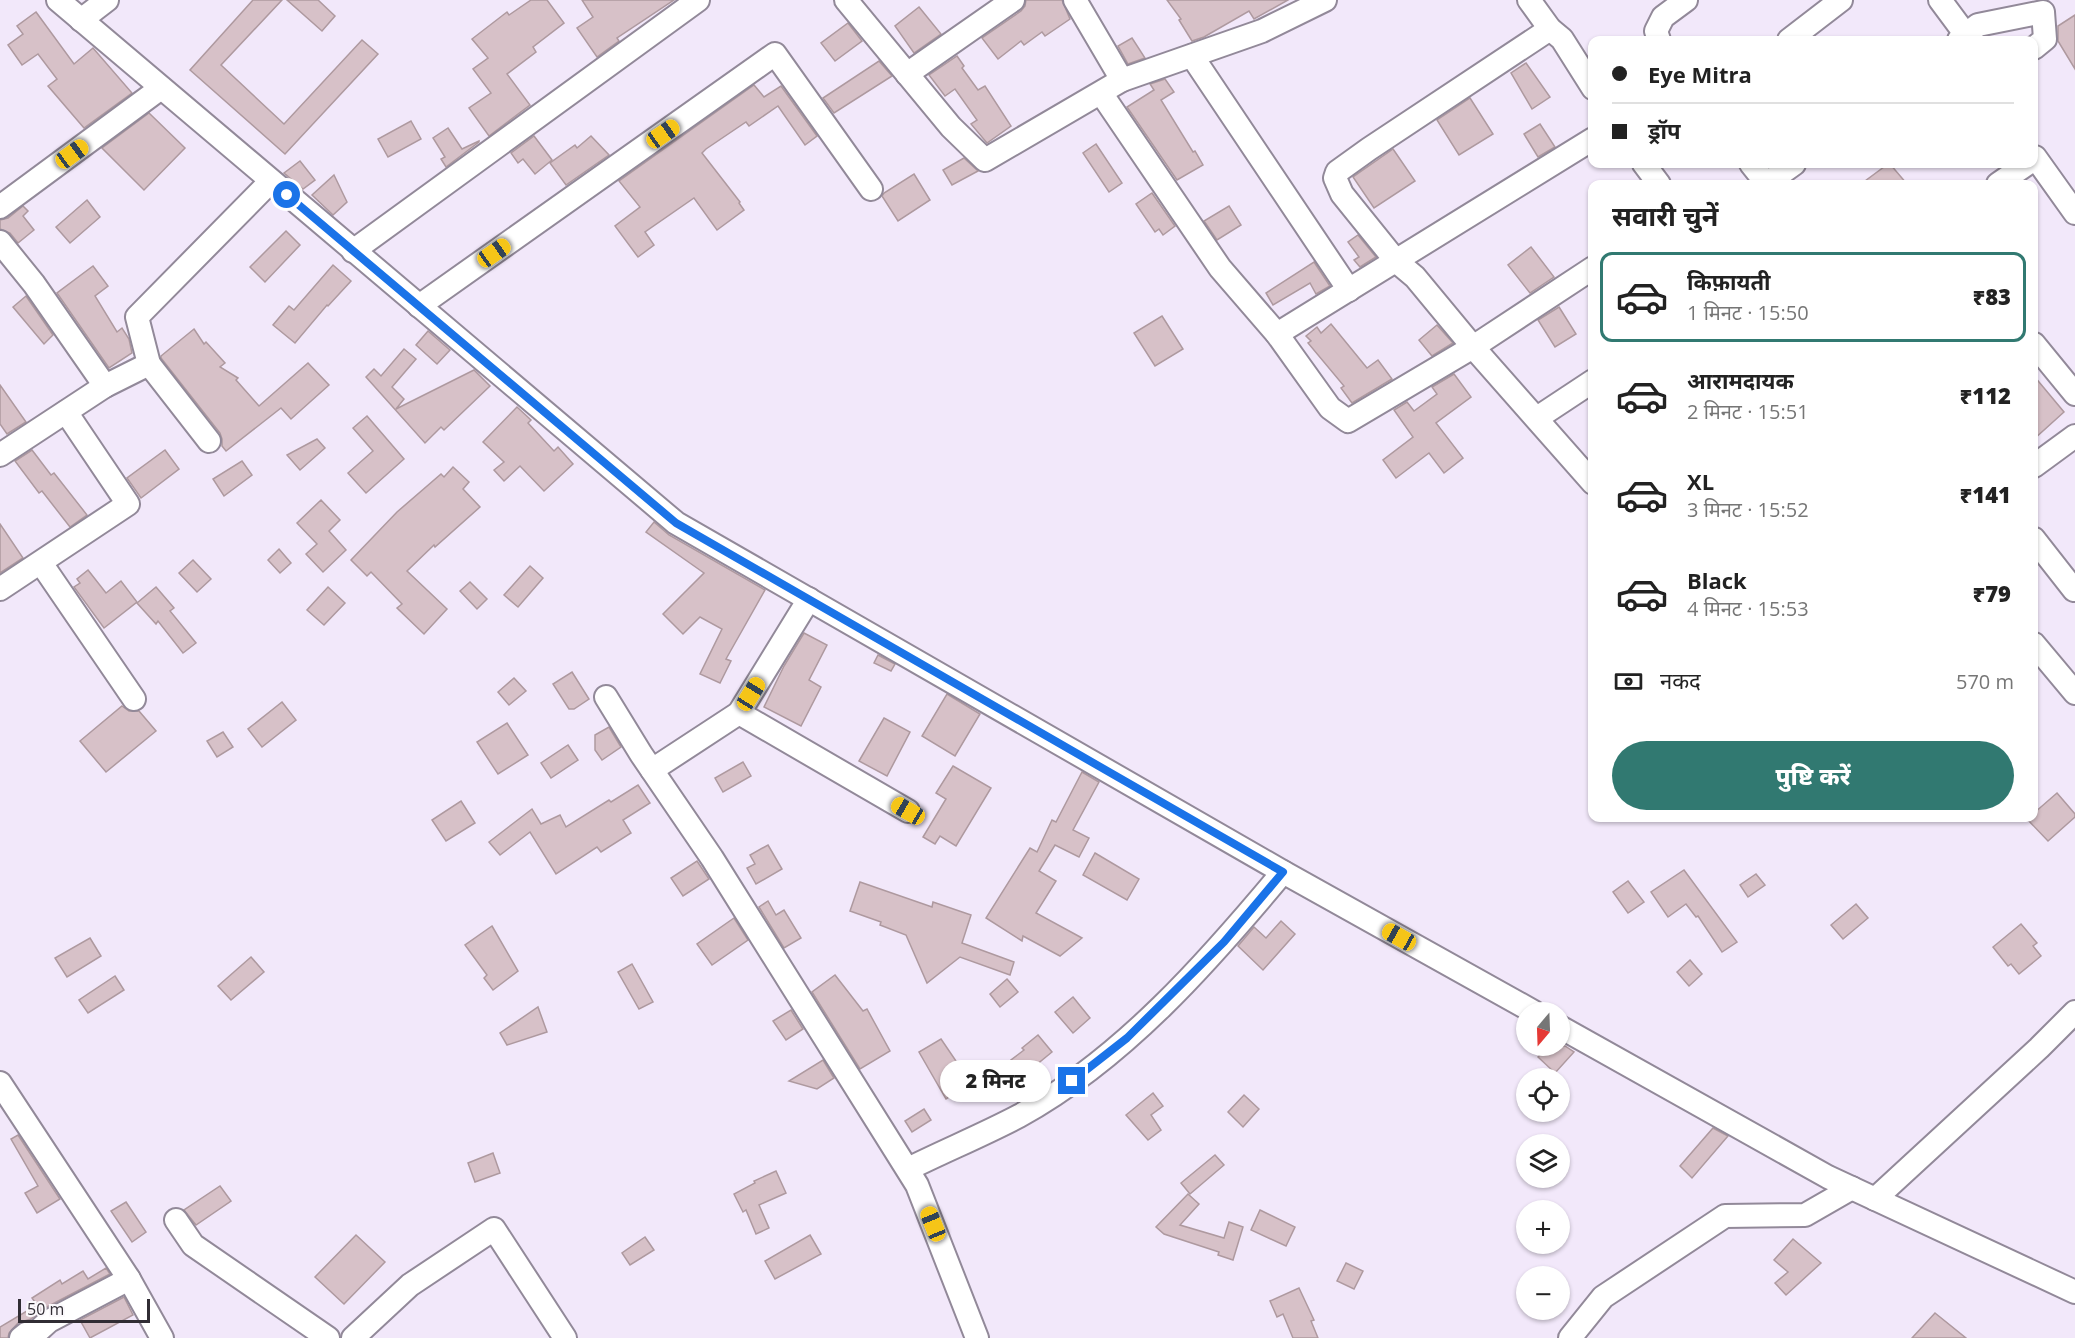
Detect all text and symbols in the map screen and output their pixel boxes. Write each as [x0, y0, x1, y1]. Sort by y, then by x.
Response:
text: Eye Mitra [1648, 59, 1752, 89]
text: ड्रॉप [1648, 115, 1681, 145]
car [643, 116, 683, 152]
car [52, 136, 92, 172]
route start [273, 181, 300, 208]
text: सवारी चुनें [1612, 197, 1718, 234]
car [474, 235, 514, 271]
text: किफ़ायती [1687, 266, 1771, 296]
icon: car [1615, 270, 1669, 324]
text: ₹83 [1973, 281, 2011, 311]
text: 1 मिनट · 15:50 [1687, 299, 1809, 326]
text: आरामदायक [1687, 365, 1794, 395]
icon: car [1615, 369, 1669, 423]
text: ₹112 [1960, 380, 2011, 410]
text: 2 मिनट · 15:51 [1687, 398, 1809, 425]
text: XL [1687, 466, 1714, 496]
icon: car [1615, 468, 1669, 522]
text: ₹141 [1960, 479, 2011, 509]
text: 3 मिनट · 15:52 [1687, 496, 1809, 523]
text: Black [1687, 565, 1747, 595]
icon: car [1615, 567, 1669, 621]
text: ₹79 [1973, 578, 2011, 608]
text: 4 मिनट · 15:53 [1687, 595, 1809, 622]
icon: cash [1612, 665, 1645, 698]
text: नकद [1660, 665, 1701, 695]
text: 570 m [1956, 668, 2014, 695]
car [734, 674, 768, 714]
button: पुष्टि करें [1612, 741, 2014, 810]
car [888, 794, 928, 828]
car [1379, 920, 1419, 954]
north arrow [1516, 1002, 1570, 1056]
map controls [1516, 1002, 1570, 1320]
callout: 2 मिनट [940, 1060, 1051, 1102]
text: 2 मिनट [966, 1067, 1025, 1094]
route end [1058, 1067, 1085, 1094]
button: locate [1516, 1068, 1570, 1122]
button: layers [1516, 1134, 1570, 1188]
button: + [1516, 1200, 1570, 1254]
car [918, 1204, 948, 1244]
button: − [1516, 1266, 1570, 1320]
scale bar [18, 1296, 150, 1324]
text: 50 m [27, 1298, 64, 1320]

